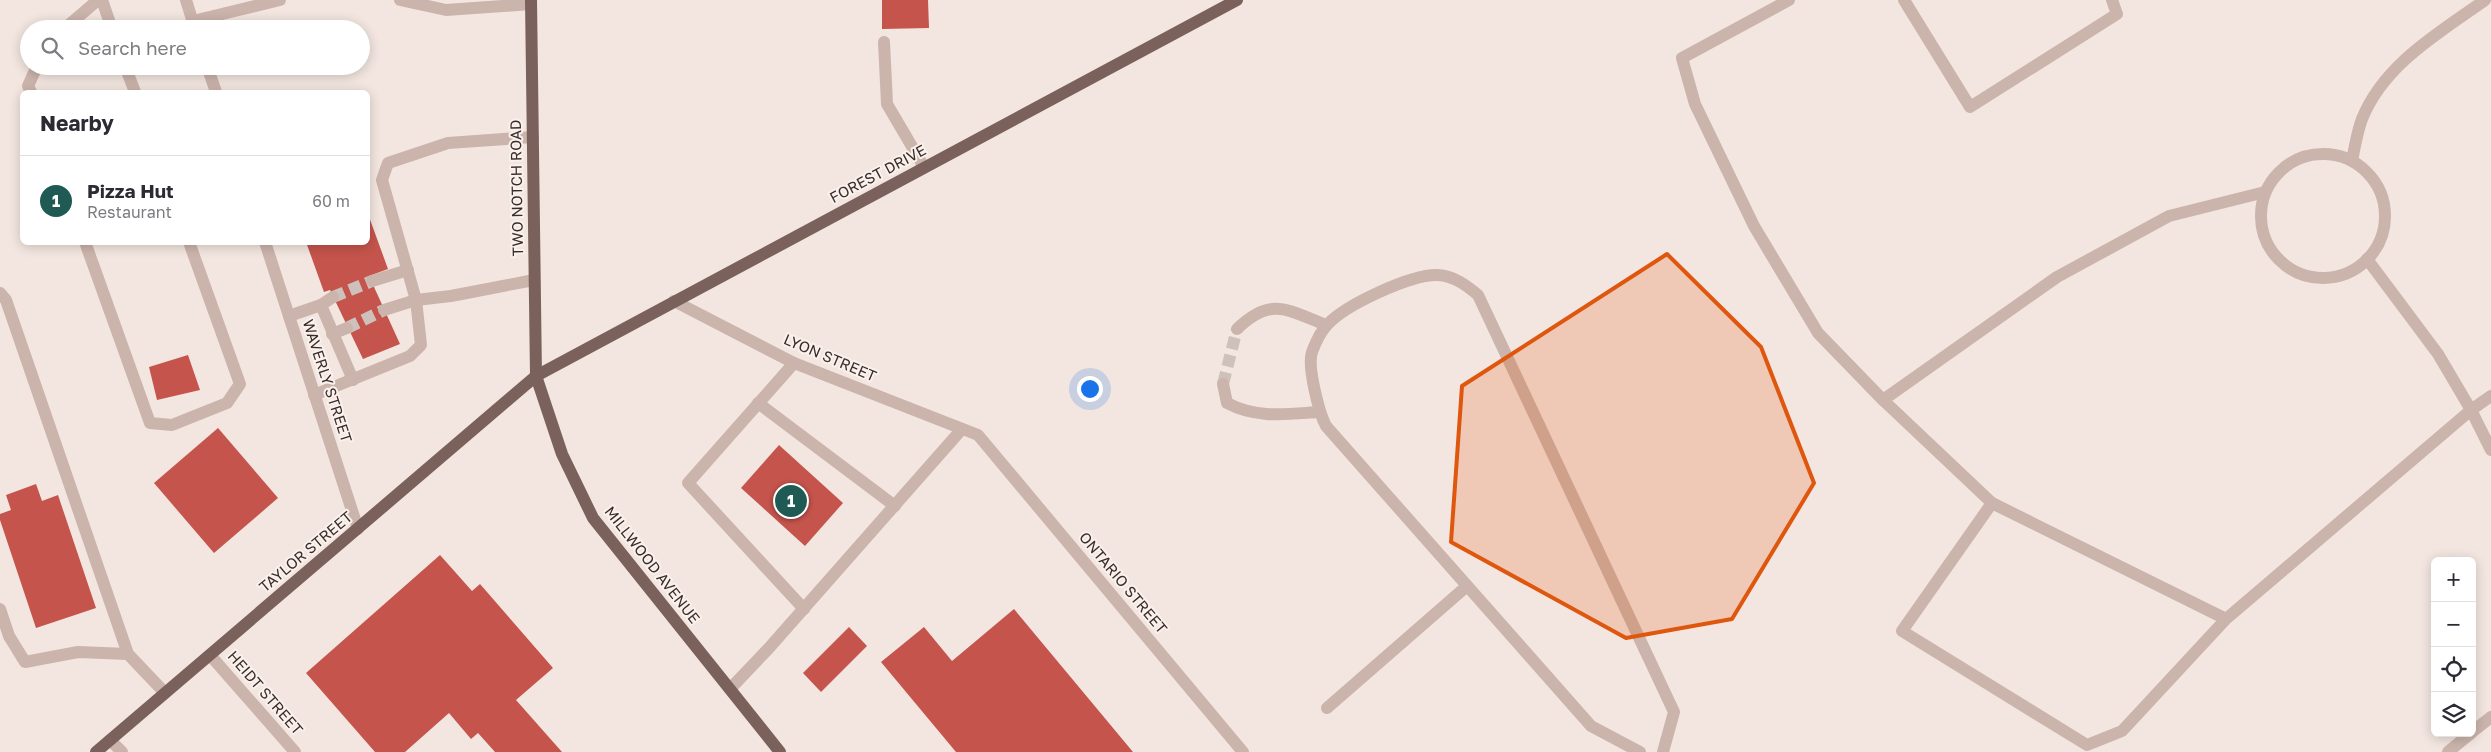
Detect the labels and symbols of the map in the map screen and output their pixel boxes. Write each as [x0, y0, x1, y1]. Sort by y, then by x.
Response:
street label: TWO NOTCH ROAD [506, 119, 526, 257]
street label: FOREST DRIVE [826, 140, 929, 206]
street label: WAVERLY STREET [300, 317, 356, 445]
street label: LYON STREET [781, 329, 879, 385]
your location [1077, 376, 1103, 402]
pin: 1 [775, 482, 807, 520]
street label: MILLWOOD AVENUE [601, 502, 704, 627]
street label: TAYLOR STREET [255, 507, 356, 595]
street label: ONTARIO STREET [1076, 528, 1172, 637]
street label: HEIDT STREET [224, 647, 307, 738]

